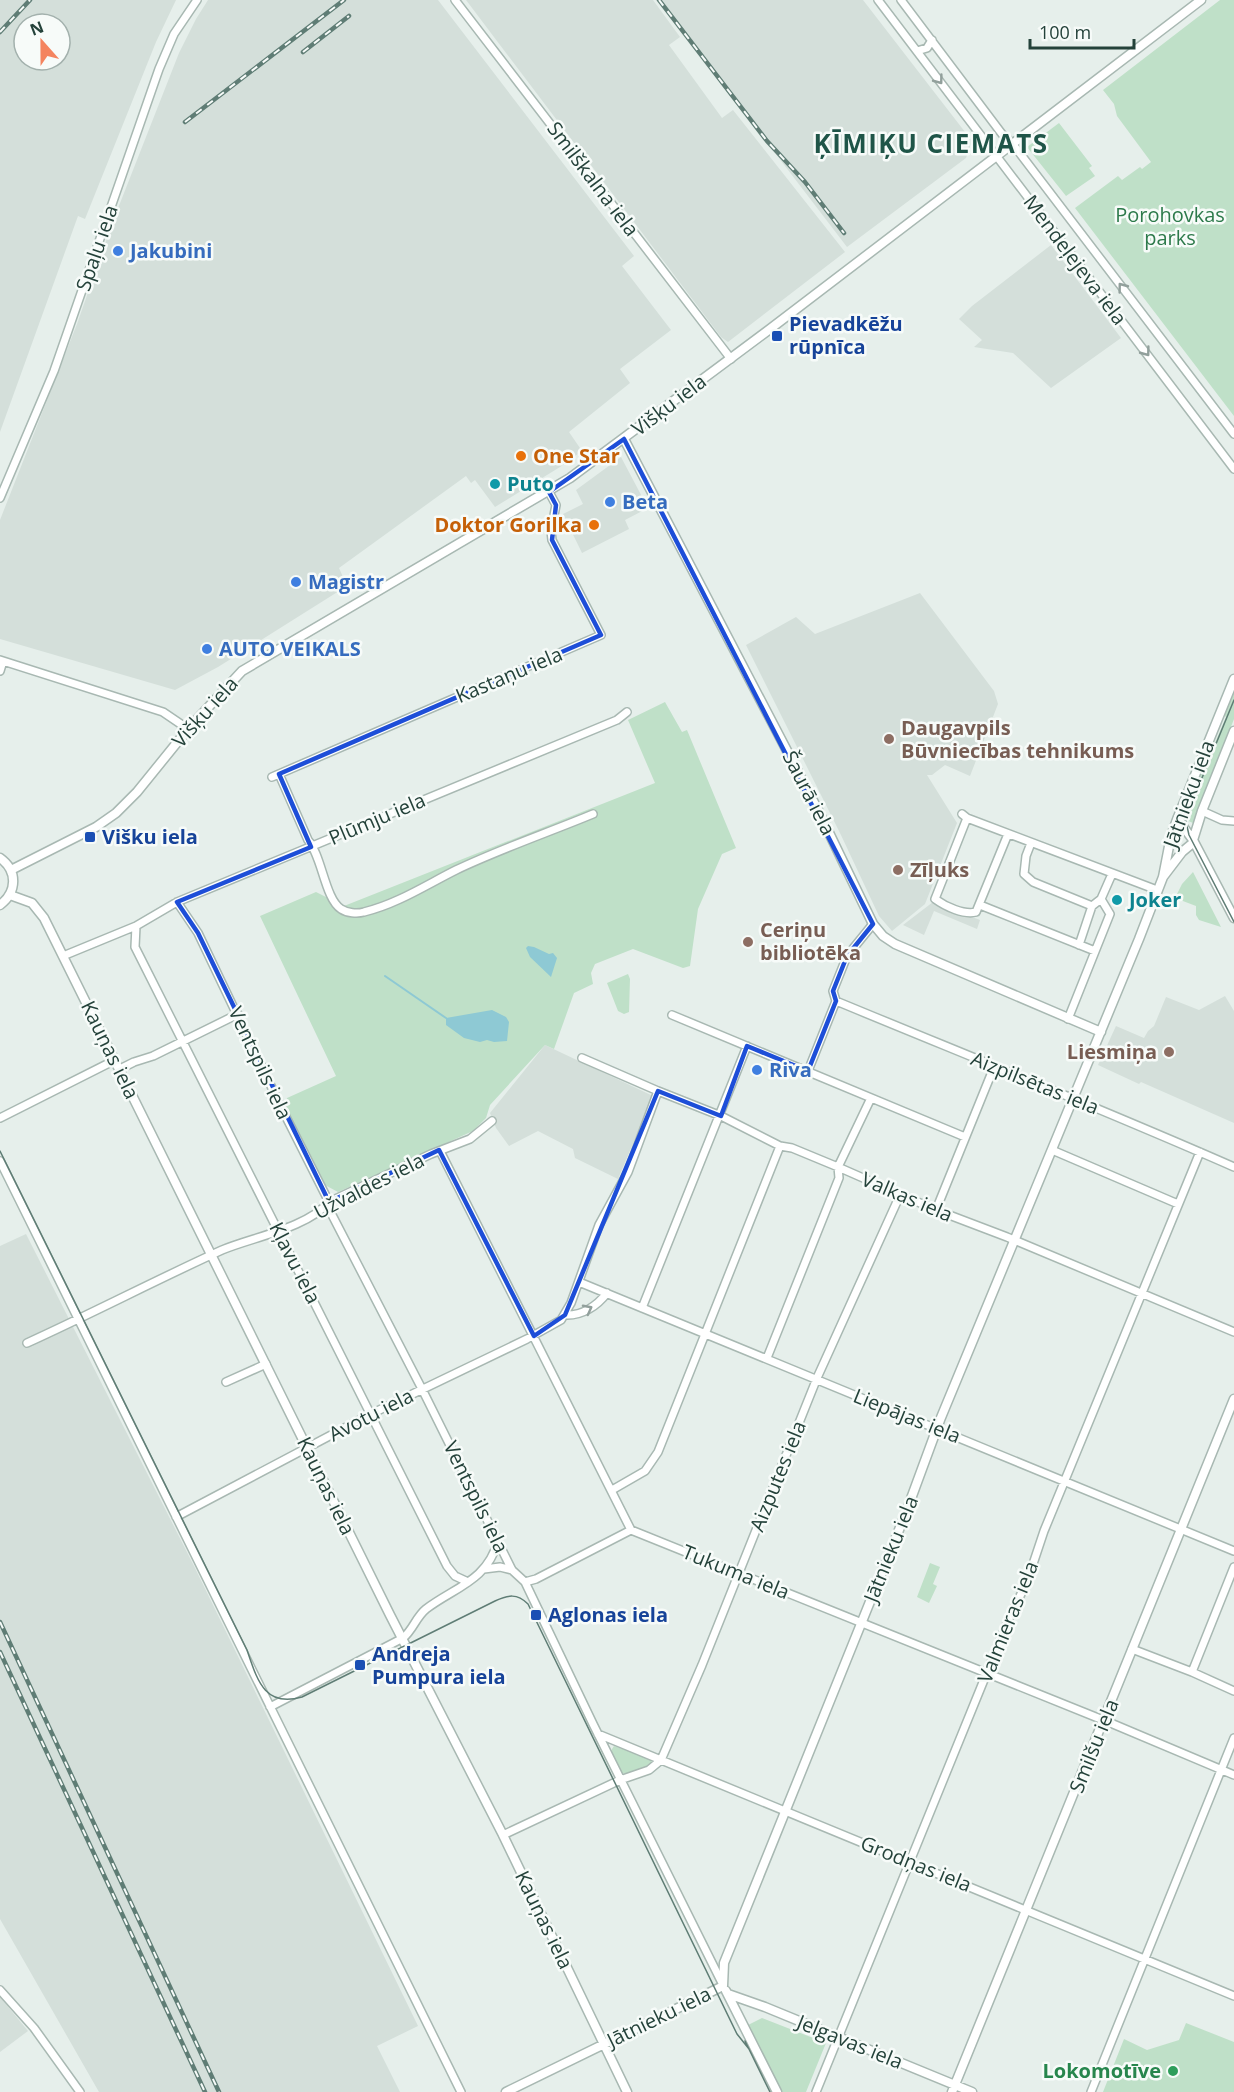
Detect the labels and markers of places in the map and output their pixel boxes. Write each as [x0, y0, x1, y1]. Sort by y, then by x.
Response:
place label: Jakubini [128, 237, 212, 264]
marker: Jakubini [111, 244, 125, 258]
place label: Pievadkēžu rūpnīca [789, 310, 903, 360]
marker: Pievadkēžu rūpnīca [770, 329, 784, 343]
place label: One Star [533, 442, 620, 469]
marker: One Star [514, 449, 528, 463]
place label: Puto [507, 470, 554, 497]
marker: Puto [488, 477, 502, 491]
place label: Beta [622, 488, 668, 515]
marker: Beta [603, 495, 617, 509]
place label: Doktor Gorilka [434, 511, 582, 538]
marker: Doktor Gorilka [587, 518, 601, 532]
place label: Magistr [308, 568, 384, 595]
marker: Magistr [289, 575, 303, 589]
place label: AUTO VEIKALS [219, 635, 361, 662]
marker: AUTO VEIKALS [200, 642, 214, 656]
place label: Daugavpils Būvniecības tehnikums [901, 714, 1134, 764]
marker: Daugavpils Būvniecības tehnikums [882, 732, 896, 746]
place label: Višku iela [102, 823, 198, 850]
marker: Višku iela [83, 830, 97, 844]
place label: Zīļuks [910, 856, 969, 883]
marker: Zīļuks [891, 863, 905, 877]
place label: Joker [1127, 886, 1181, 913]
marker: Joker [1110, 893, 1124, 907]
place label: Ceriņu bibliotēka [760, 916, 861, 966]
marker: Ceriņu bibliotēka [741, 935, 755, 949]
place label: Liesmiņa [1067, 1038, 1157, 1065]
marker: Liesmiņa [1162, 1045, 1176, 1059]
place label: Riva [769, 1056, 812, 1083]
marker: Riva [750, 1063, 764, 1077]
place label: Aglonas iela [548, 1601, 668, 1628]
marker: Aglonas iela [529, 1608, 543, 1622]
place label: Andreja Pumpura iela [372, 1640, 506, 1690]
marker: Andreja Pumpura iela [353, 1658, 367, 1672]
place label: Lokomotīve [1043, 2057, 1161, 2084]
marker: Lokomotīve [1166, 2064, 1180, 2078]

